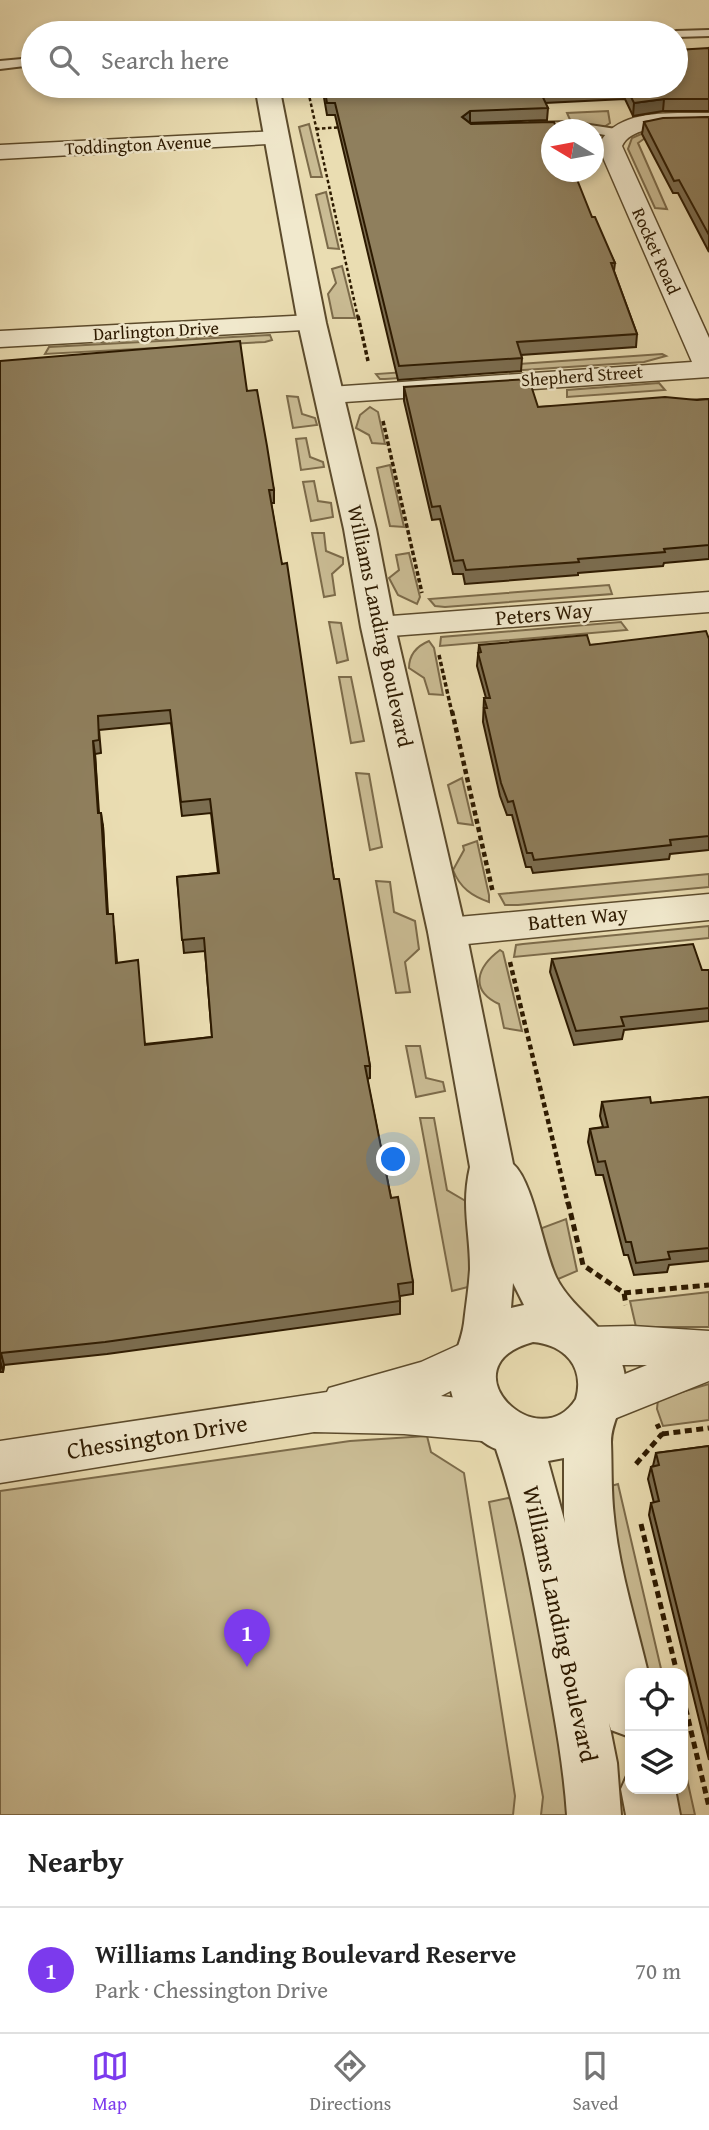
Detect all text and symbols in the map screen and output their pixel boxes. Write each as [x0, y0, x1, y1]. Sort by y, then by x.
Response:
search box [21, 21, 688, 98]
text: Search here [101, 40, 229, 79]
icon: search [45, 41, 83, 79]
north arrow [541, 119, 604, 182]
street label: Toddington Avenue [64, 127, 212, 162]
street label: Rocket Road [625, 203, 688, 299]
street label: Darlington Drive [92, 314, 220, 347]
street label: Shepherd Street [520, 358, 644, 393]
street label: Williams Landing Boulevard [340, 502, 421, 751]
street label: Peters Way [494, 594, 594, 633]
street label: Batten Way [526, 897, 630, 938]
your location [376, 1142, 410, 1176]
street label: Chessington Drive [64, 1405, 250, 1468]
street label: Williams Landing Boulevard [514, 1482, 607, 1766]
pin: 1 [224, 1609, 270, 1667]
map controls [625, 1668, 688, 1794]
button: locate [625, 1668, 688, 1731]
button: layers [625, 1731, 688, 1794]
text: Nearby [28, 1839, 124, 1883]
text: Williams Landing Boulevard Reserve [95, 1934, 516, 1973]
text: 1 [45, 1954, 57, 1987]
text: 70 m [635, 1954, 681, 1987]
text: Park · Chessington Drive [95, 1973, 328, 2006]
tab: Map [91, 2047, 129, 2117]
tab: Directions [310, 2047, 391, 2117]
tab: Saved [572, 2047, 618, 2117]

